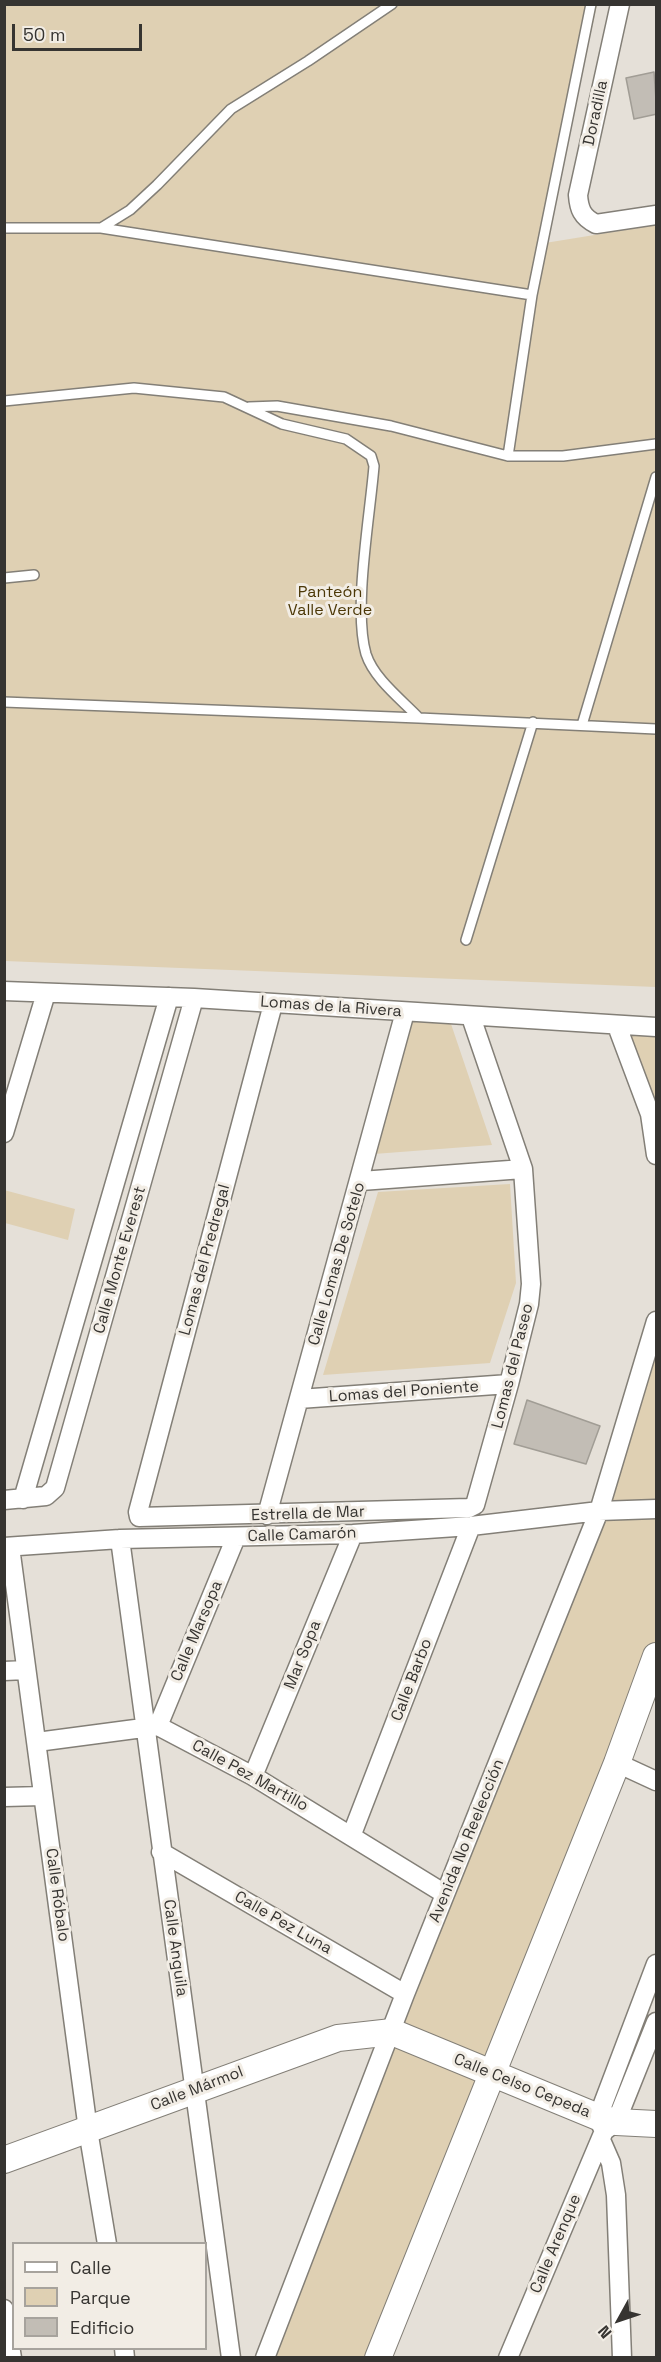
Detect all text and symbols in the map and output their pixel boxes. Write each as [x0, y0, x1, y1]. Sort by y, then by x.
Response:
scale bar [15, 12, 146, 50]
text: 50 m [23, 23, 65, 46]
street label: Doradilla [580, 78, 612, 148]
park label: Panteón Valle Verde [288, 583, 372, 621]
street label: Lomas de la Rivera [260, 992, 402, 1022]
street label: Calle Lomas De Sotelo [305, 1180, 369, 1348]
street label: Lomas del Predregal [176, 1182, 234, 1338]
street label: Calle Monte Everest [90, 1184, 150, 1336]
street label: Lomas del Paseo [488, 1301, 538, 1431]
street label: Lomas del Poniente [328, 1377, 480, 1407]
street label: Estrella de Mar [251, 1502, 365, 1526]
street label: Calle Camarón [247, 1524, 357, 1546]
street label: Calle Marsopa [167, 1578, 227, 1684]
street label: Mar Sopa [281, 1618, 325, 1692]
street label: Calle Barbo [387, 1636, 437, 1724]
street label: Calle Pez Martillo [189, 1736, 311, 1816]
street label: Avenida No Reelección [425, 1756, 509, 1926]
street label: Calle Róbalo [41, 1847, 73, 1943]
street label: Calle Pez Luna [231, 1887, 335, 1959]
street label: Calle Anguila [159, 1898, 191, 1998]
street label: Calle Celso Cepeda [451, 2050, 593, 2122]
street label: Calle Mármol [148, 2063, 246, 2115]
street label: Calle Arenque [527, 2192, 585, 2296]
legend [12, 2242, 207, 2350]
text: Calle [70, 2256, 111, 2279]
text: Parque [70, 2286, 131, 2309]
north arrow [589, 2290, 649, 2350]
text: Edificio [70, 2316, 134, 2339]
text: N [593, 2321, 616, 2343]

